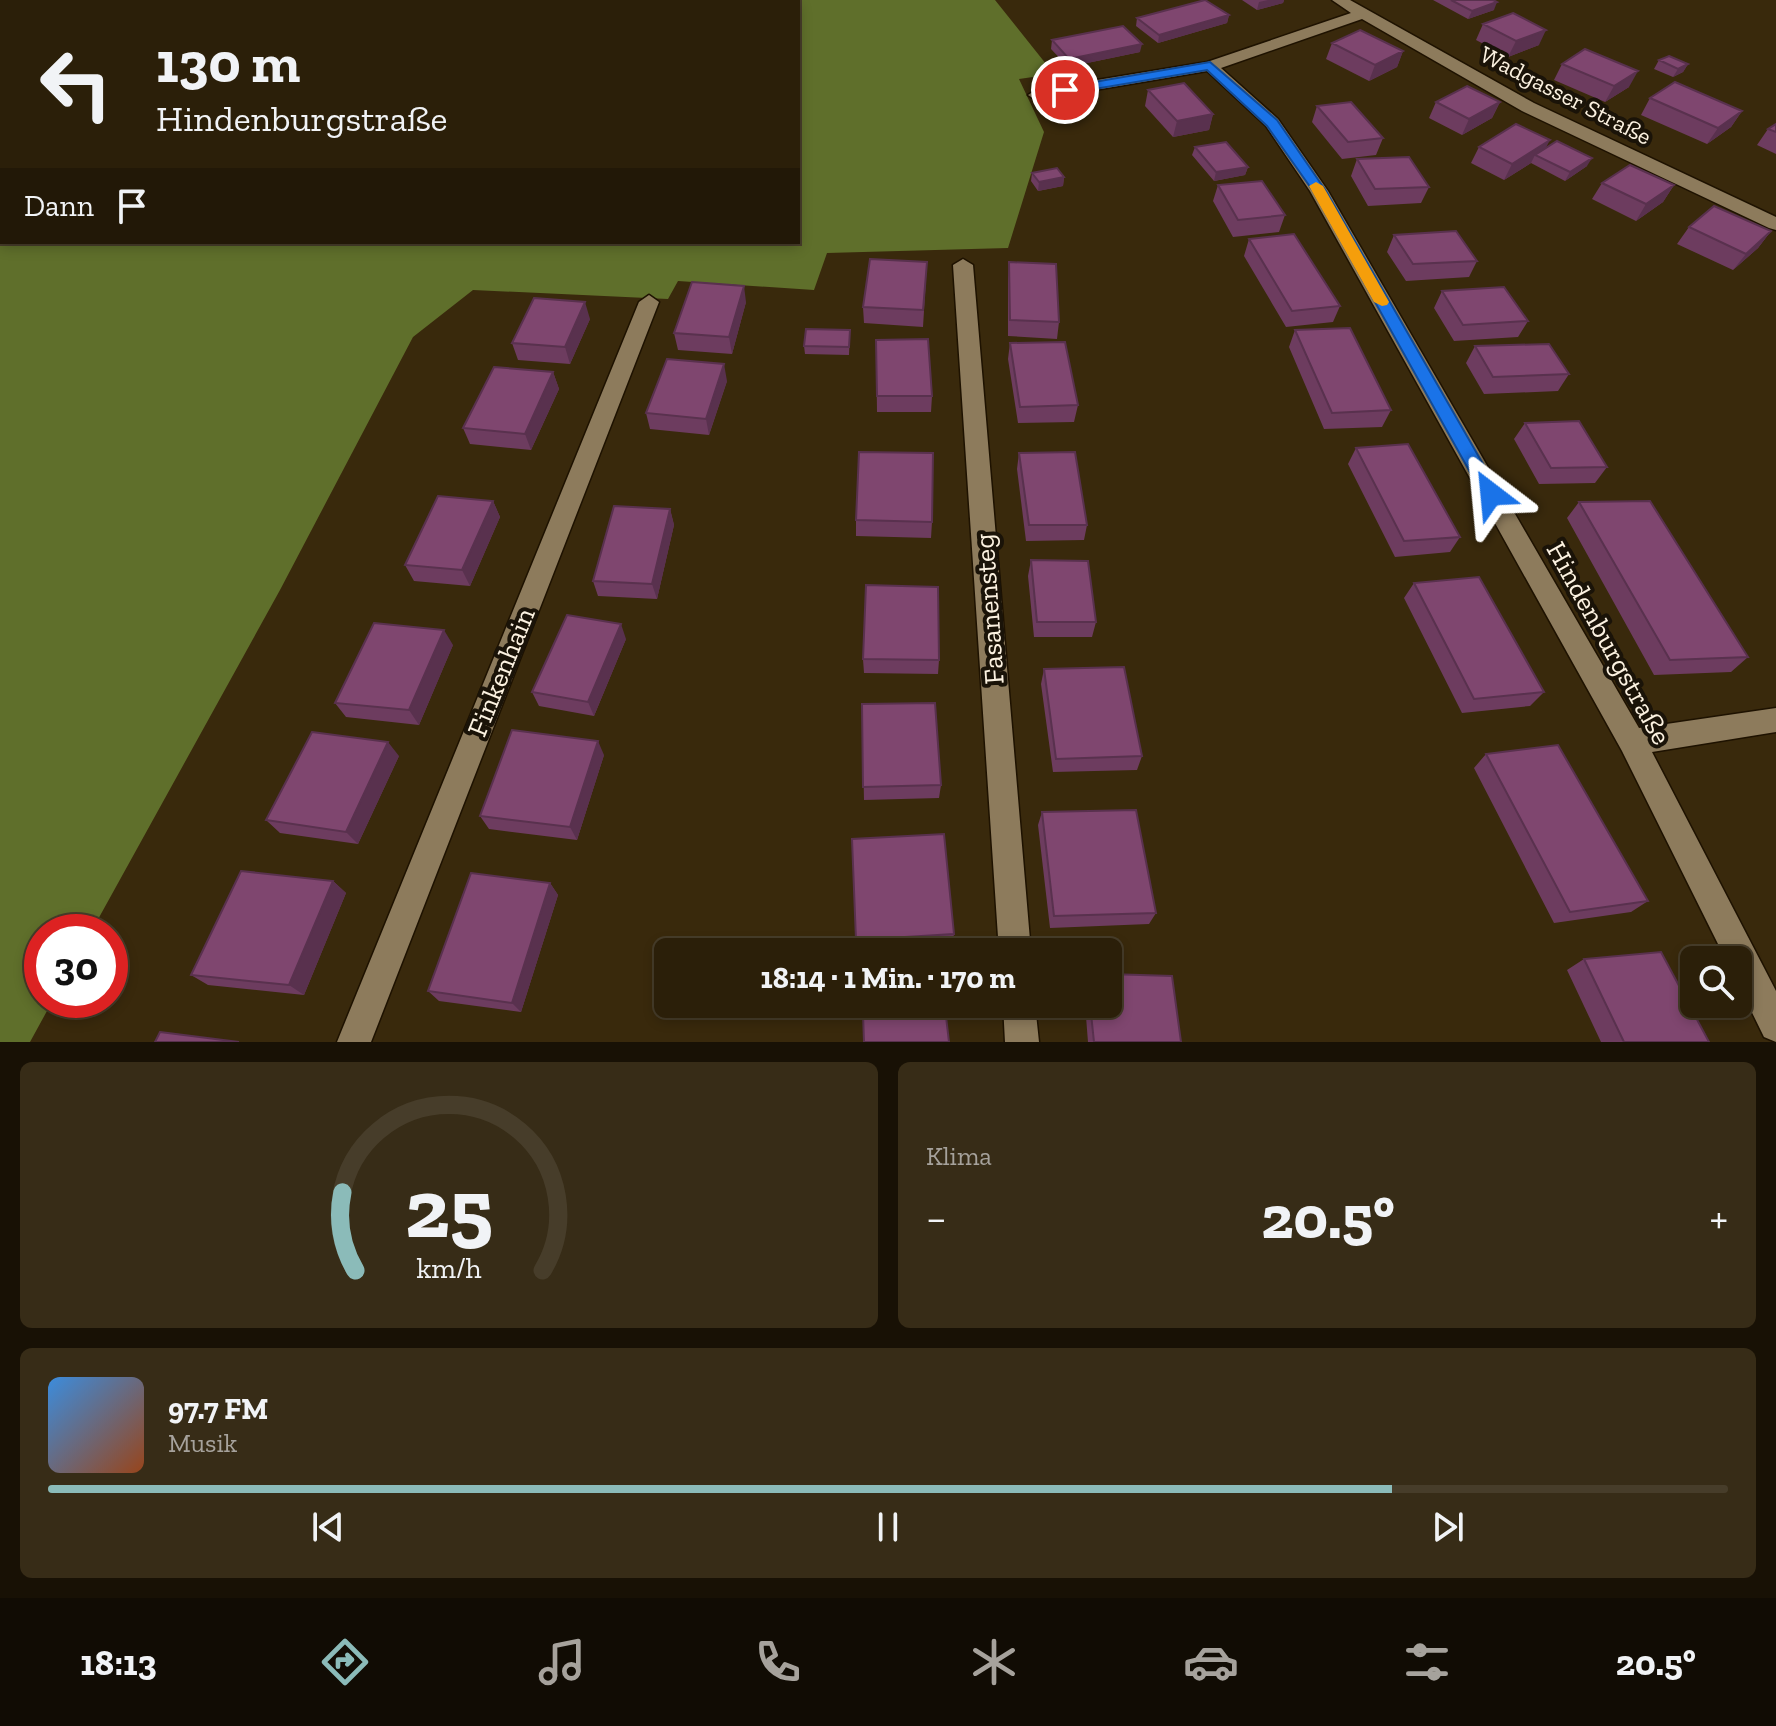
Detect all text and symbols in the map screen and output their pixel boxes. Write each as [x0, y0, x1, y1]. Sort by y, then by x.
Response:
text: 130 m [156, 29, 300, 96]
icon: left [24, 32, 128, 136]
street label: Wadgasser Straße [1475, 39, 1657, 151]
pin [1031, 56, 1099, 124]
icon: arrive [1043, 68, 1087, 112]
text: Hindenburgstraße [156, 97, 448, 140]
icon: arrive [110, 184, 154, 228]
text: Dann [24, 188, 94, 224]
position arrow [1449, 452, 1533, 536]
street label: Fasanensteg [967, 533, 1011, 685]
street label: Hindenburgstraße [1540, 536, 1678, 750]
street label: Finkenhain [460, 603, 542, 741]
speed limit sign: 30 [24, 914, 128, 1018]
map controls [1680, 946, 1752, 1018]
button: search [1680, 946, 1752, 1018]
text: 18:14 · 1 Min. · 170 m [761, 960, 1015, 996]
text: Klima [926, 1140, 992, 1172]
text: 25 [405, 1158, 493, 1258]
text: 20.5° [1261, 1181, 1395, 1253]
text: − [926, 1191, 947, 1244]
text: + [1709, 1191, 1728, 1244]
text: km/h [416, 1251, 482, 1285]
text: 97.7 FM [168, 1391, 268, 1427]
text: Musik [168, 1427, 237, 1459]
icon: previous [306, 1505, 350, 1549]
icon: pause [866, 1505, 910, 1549]
icon: next [1426, 1505, 1470, 1549]
icon: directions [317, 1634, 373, 1690]
icon: music [534, 1634, 590, 1690]
icon: phone [750, 1634, 806, 1690]
icon: climate [966, 1634, 1022, 1690]
icon: car [1183, 1634, 1239, 1690]
icon: filters [1399, 1634, 1455, 1690]
text: 18:13 [80, 1641, 157, 1684]
text: 20.5° [1616, 1641, 1696, 1684]

